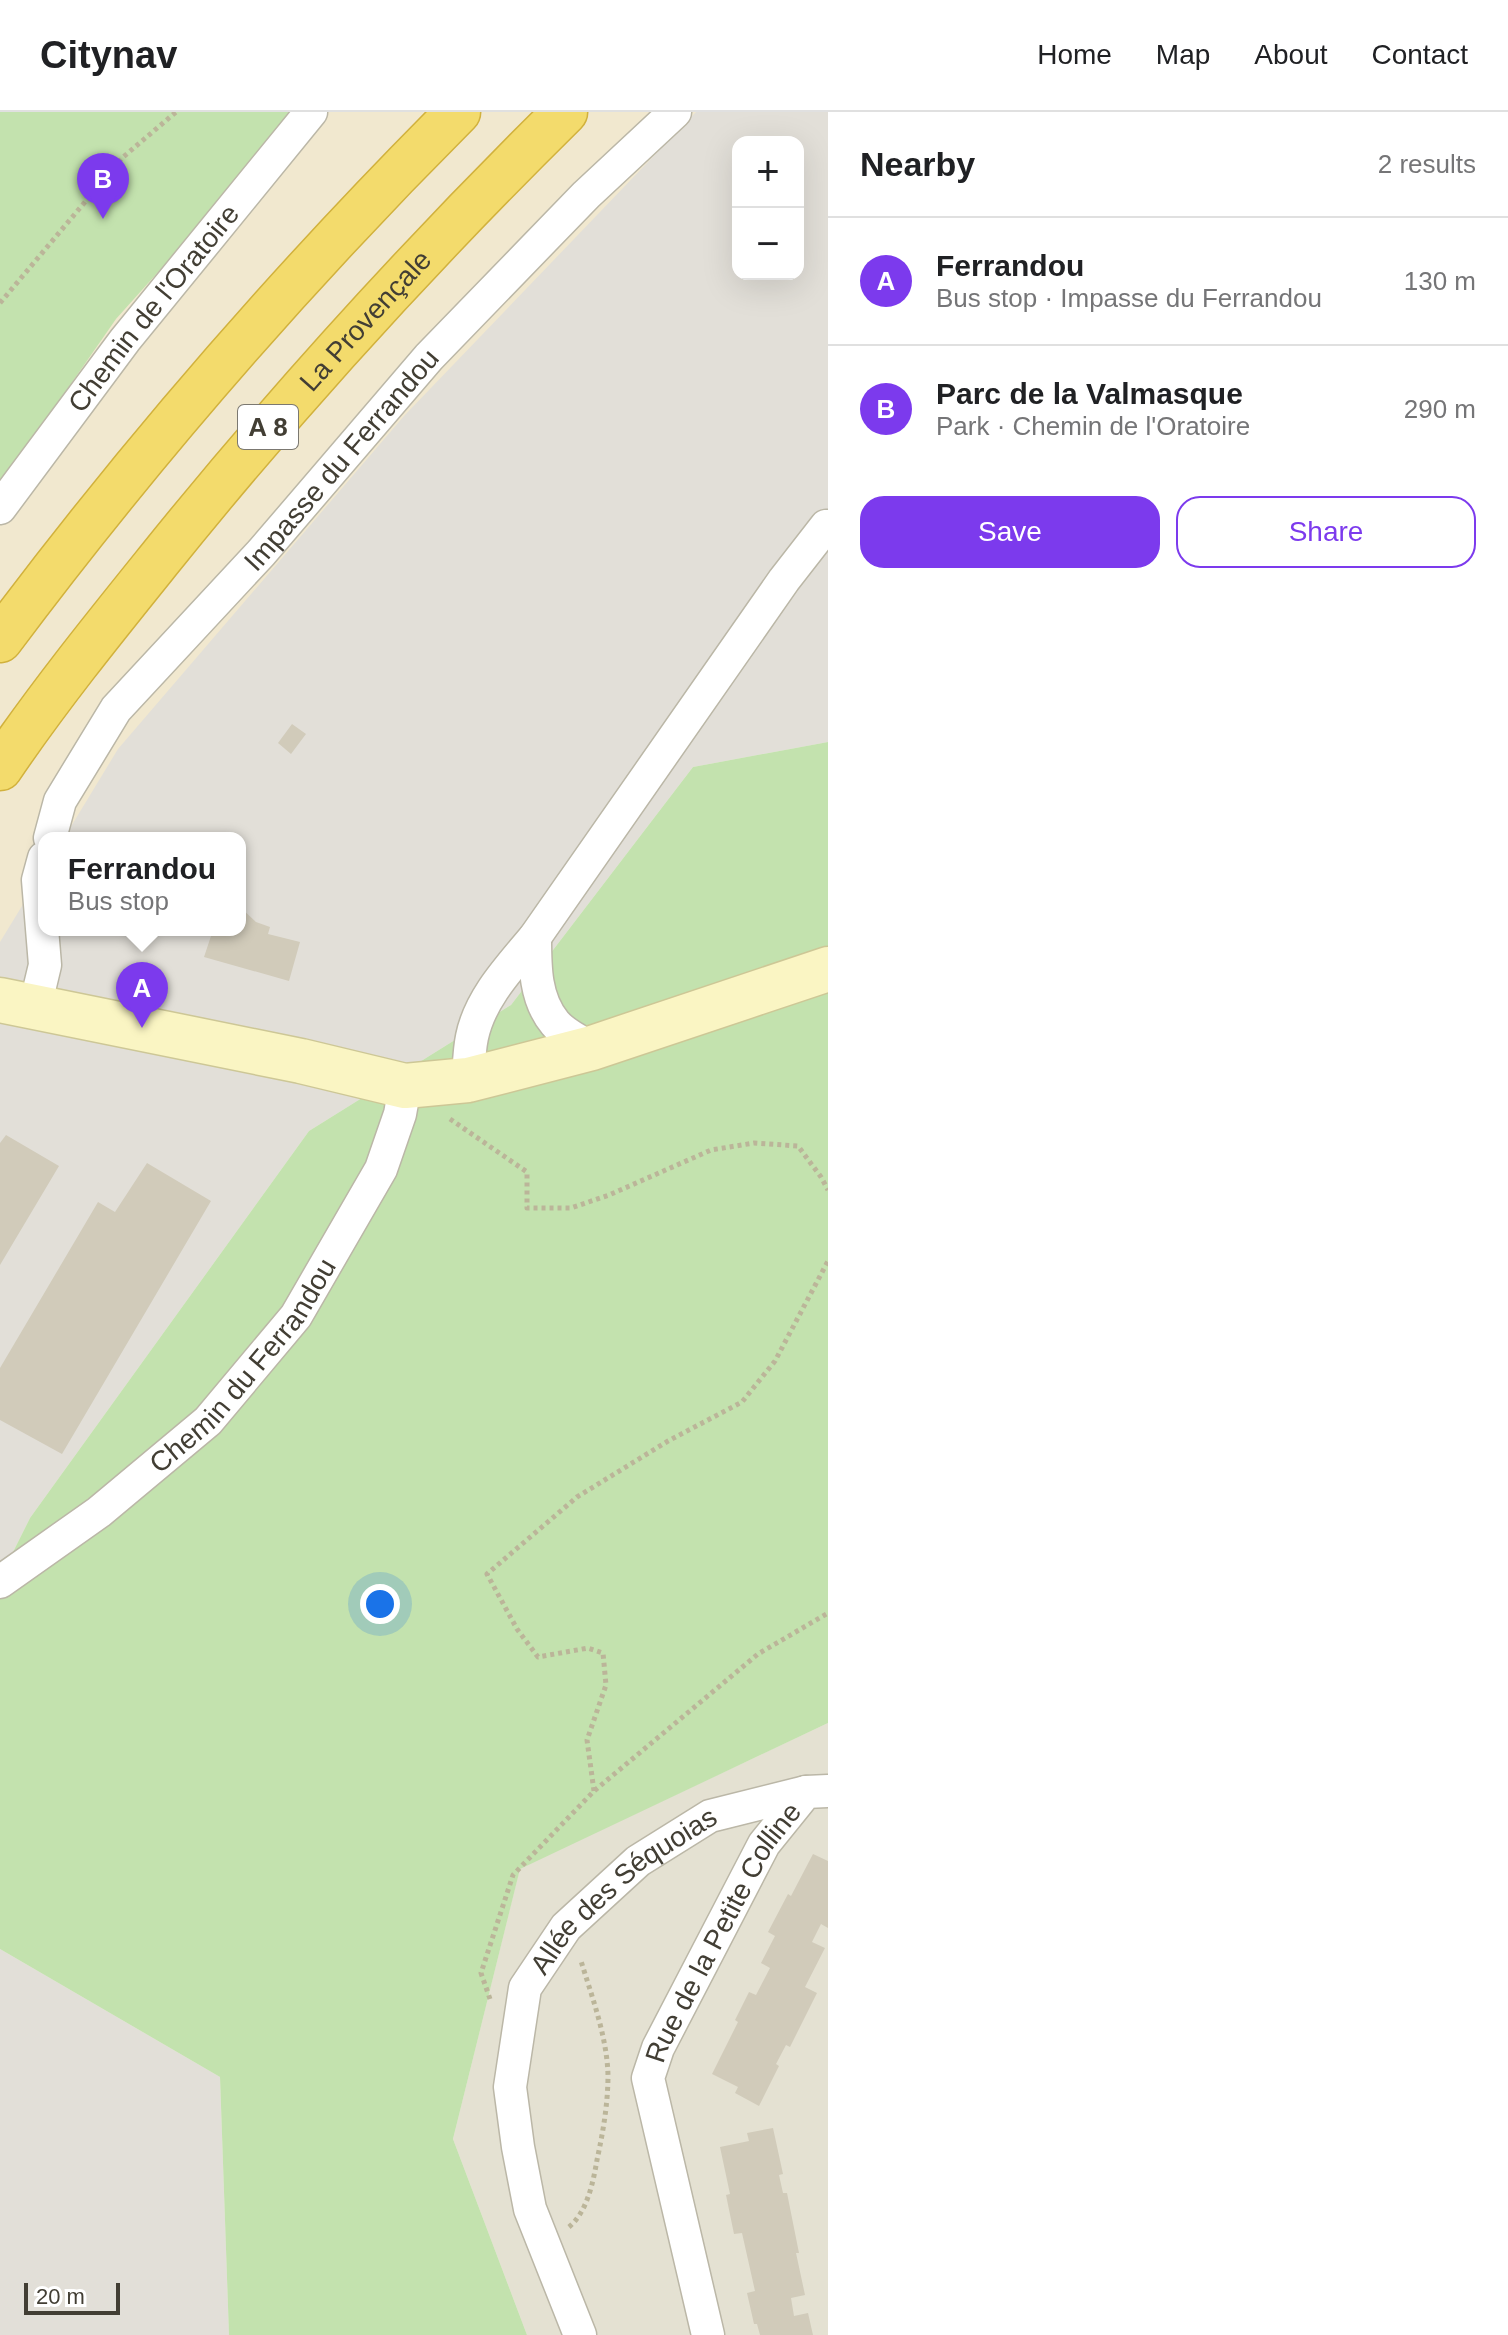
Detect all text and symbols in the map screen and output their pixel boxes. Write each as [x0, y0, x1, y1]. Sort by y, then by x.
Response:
text: Citynav [40, 34, 177, 76]
text: Home [1037, 39, 1112, 70]
text: Map [1156, 39, 1210, 70]
text: About [1254, 39, 1328, 70]
text: Contact [1372, 39, 1468, 70]
map controls [732, 136, 804, 280]
button: + [732, 136, 804, 208]
text: Nearby [860, 145, 975, 183]
text: 2 results [1378, 149, 1476, 179]
pin: B [77, 153, 129, 219]
street label: Chemin de l'Oratoire [62, 198, 245, 418]
button: − [732, 208, 804, 280]
street label: La Provençale [294, 244, 437, 397]
text: Ferrandou [936, 249, 1084, 282]
text: A [877, 266, 895, 296]
text: 130 m [1404, 266, 1476, 296]
text: Bus stop · Impasse du Ferrandou [936, 283, 1322, 313]
street label: Impasse du Ferrandou [238, 343, 445, 577]
text: Parc de la Valmasque [936, 377, 1243, 410]
text: B [877, 394, 895, 424]
text: 290 m [1404, 394, 1476, 424]
road number: A 8 [238, 405, 298, 449]
text: Park · Chemin de l'Oratoire [936, 411, 1250, 441]
button: Save [860, 496, 1160, 568]
button: Share [1176, 496, 1476, 568]
popup [38, 832, 246, 936]
text: Ferrandou [68, 852, 216, 885]
text: Bus stop [68, 886, 169, 916]
pin: A [116, 962, 168, 1028]
street label: Chemin du Ferrandou [144, 1253, 342, 1479]
your location [360, 1584, 400, 1624]
street label: Rue de la Petite Colline [639, 1796, 807, 2066]
street label: Allée des Séquoias [524, 1801, 722, 1980]
scale bar [24, 2279, 120, 2315]
text: 20 m [36, 2284, 85, 2309]

